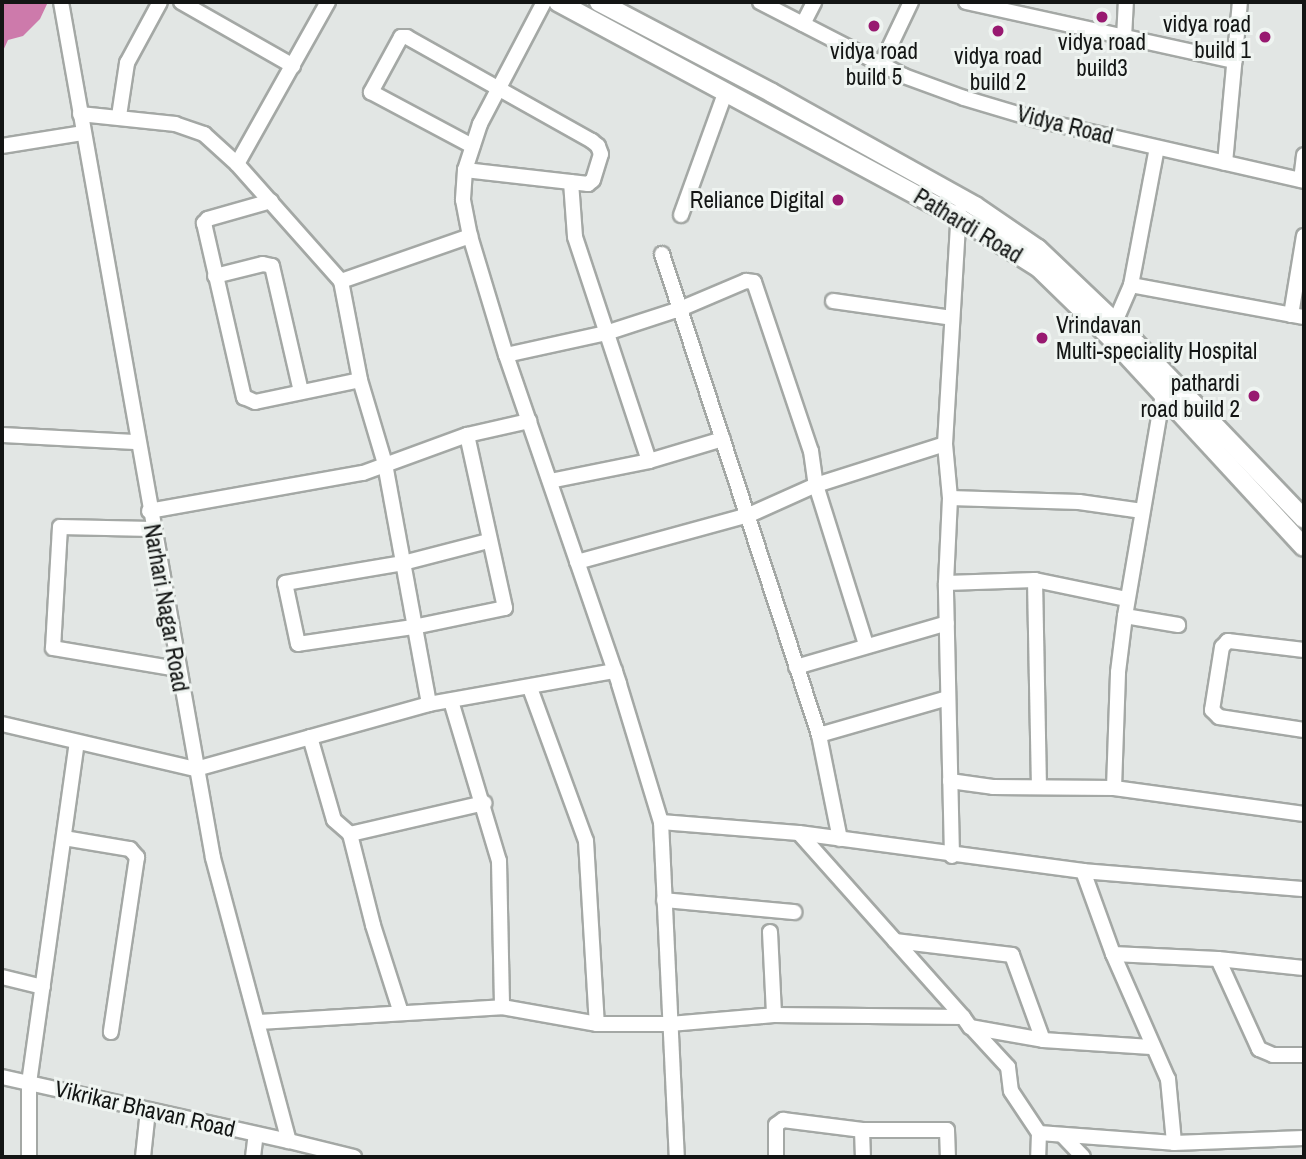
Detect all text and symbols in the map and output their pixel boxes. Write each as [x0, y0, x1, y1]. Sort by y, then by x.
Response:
marker: vidya road build3 [1094, 9, 1110, 25]
place label: vidya road build 1 [1163, 10, 1251, 64]
marker: vidya road build 5 [866, 18, 882, 34]
marker: vidya road build 2 [990, 23, 1006, 39]
place label: vidya road build3 [1058, 28, 1146, 82]
marker: vidya road build 1 [1257, 29, 1273, 45]
place label: vidya road build 5 [830, 37, 918, 91]
place label: vidya road build 2 [954, 42, 1042, 96]
street label: Vidya Road [1014, 100, 1116, 150]
street label: Pathardi Road [909, 183, 1027, 269]
place label: Reliance Digital [690, 186, 824, 214]
marker: Reliance Digital [830, 192, 846, 208]
place label: Vrindavan Multi-speciality Hospital [1056, 311, 1257, 365]
marker: Vrindavan Multi-speciality Hospital [1034, 330, 1050, 346]
place label: pathardi road build 2 [1140, 369, 1240, 423]
marker: pathardi road build 2 [1246, 388, 1262, 404]
street label: Narhari Nagar Road [138, 522, 194, 694]
street label: Vikrikar Bhavan Road [52, 1075, 238, 1143]

